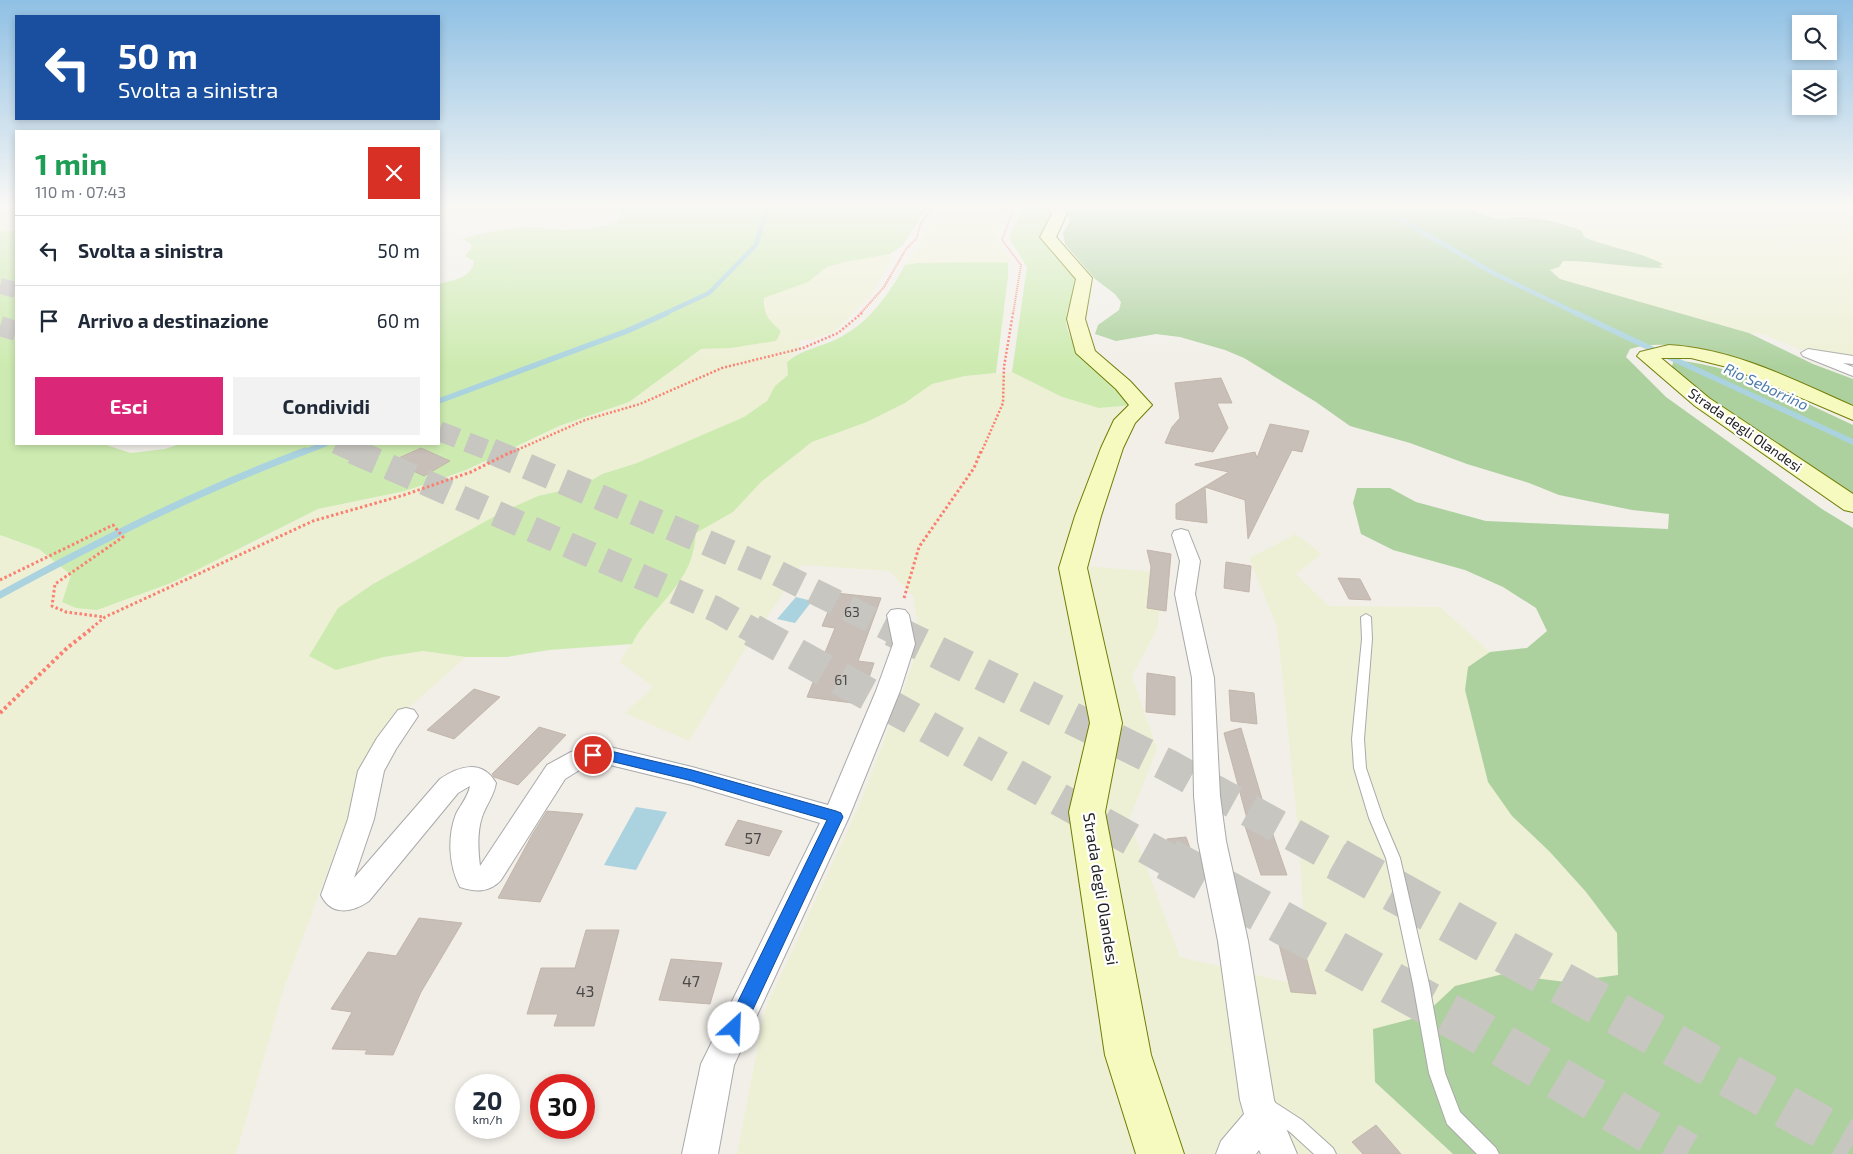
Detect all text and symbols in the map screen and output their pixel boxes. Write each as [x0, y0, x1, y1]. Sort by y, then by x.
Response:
map controls [1792, 15, 1837, 115]
button: search [1792, 15, 1837, 60]
text: 50 m [118, 34, 198, 76]
icon: left [35, 35, 100, 100]
button: layers [1792, 70, 1837, 115]
text: Svolta a sinistra [118, 76, 278, 102]
text: 1 min [35, 145, 107, 181]
button: close [368, 147, 420, 199]
text: 110 m · 07:43 [35, 182, 126, 201]
icon: left [35, 237, 63, 265]
text: Svolta a sinistra [78, 239, 223, 262]
text: 50 m [377, 239, 420, 262]
icon: arrive [35, 307, 63, 335]
text: Arrivo a destinazione [78, 309, 269, 332]
text: 60 m [377, 309, 420, 332]
water label: Rio Seborrino [1721, 359, 1811, 413]
button: Esci [35, 377, 223, 435]
button: Condividi [233, 377, 420, 435]
street label: Strada degli Olandesi [1685, 384, 1805, 475]
house number: 63 [844, 603, 860, 620]
house number: 61 [834, 671, 848, 688]
pin [572, 734, 614, 776]
icon: arrive [579, 741, 607, 769]
street label: Strada degli Olandesi [1080, 811, 1123, 966]
house number: 57 [745, 828, 761, 847]
house number: 47 [682, 971, 700, 990]
house number: 43 [576, 981, 594, 1000]
position arrow [707, 1001, 759, 1053]
speed limit sign: 30 [530, 1074, 595, 1139]
text: 20 [472, 1085, 503, 1115]
text: km/h [473, 1112, 502, 1126]

